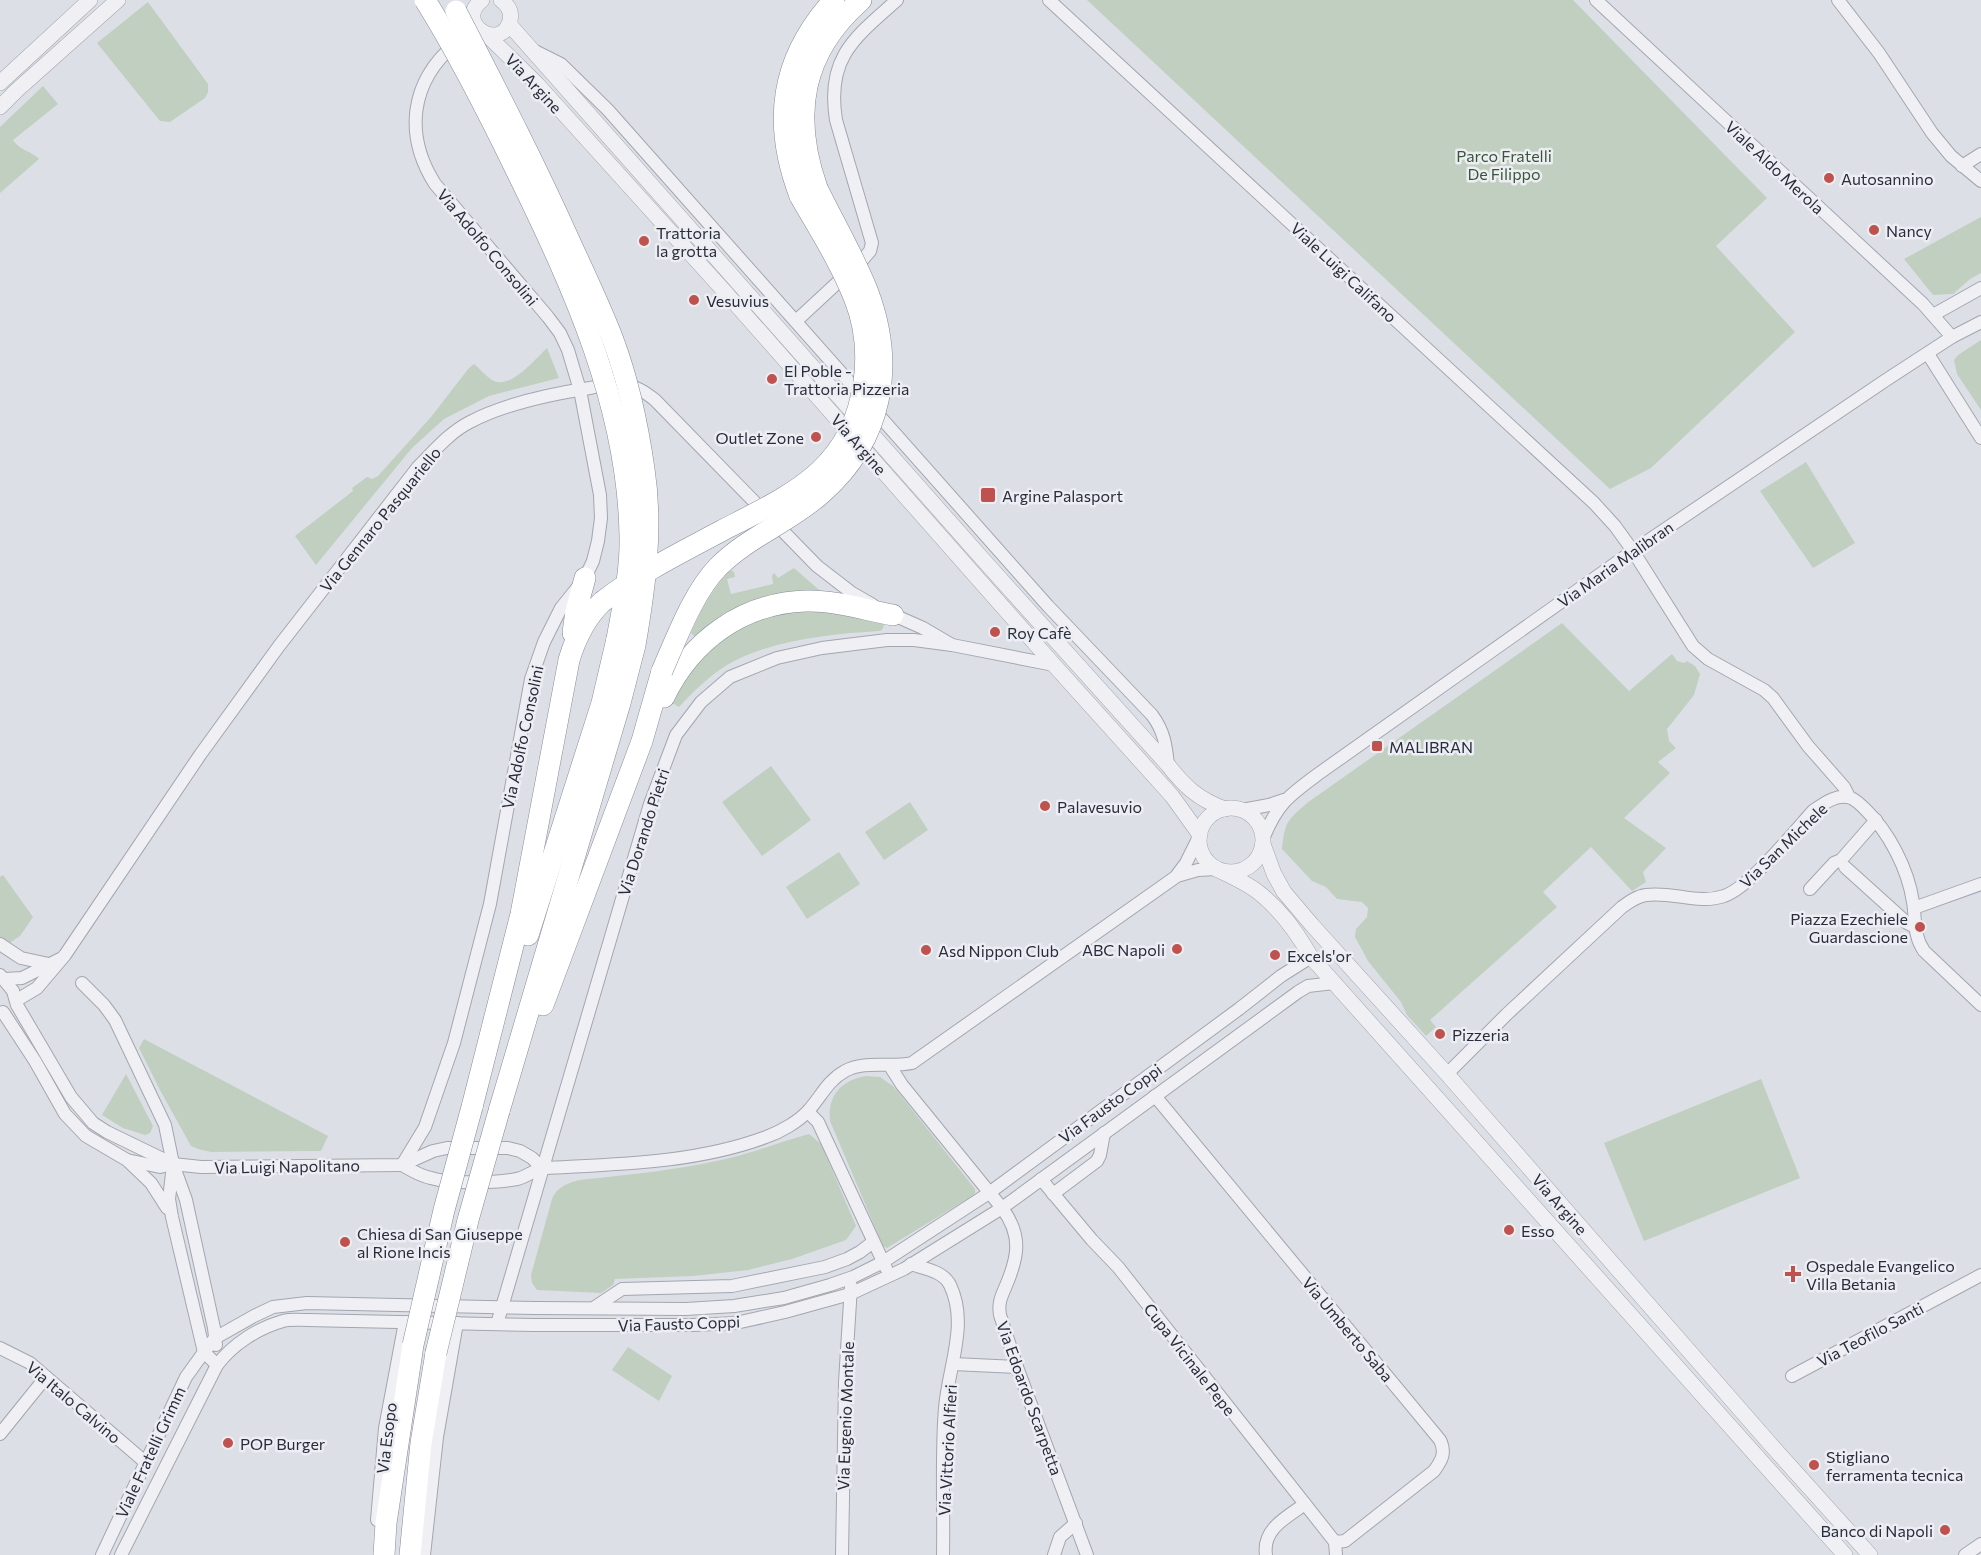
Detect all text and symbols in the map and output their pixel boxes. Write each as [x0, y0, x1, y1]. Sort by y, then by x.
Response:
street label: Via Argine [502, 49, 566, 117]
street label: Viale Aldo Merola [1722, 116, 1828, 218]
park label: Parco Fratelli De Filippo [1456, 146, 1552, 183]
place label: Autosannino [1841, 169, 1933, 188]
marker: Autosannino [1822, 171, 1836, 185]
street label: Via Adolfo Consolini [434, 185, 542, 309]
street label: Viale Luigi Califano [1287, 218, 1401, 326]
place label: Nancy [1886, 221, 1932, 240]
place label: Trattoria la grotta [656, 223, 721, 260]
marker: Nancy [1867, 223, 1881, 237]
marker: Trattoria la grotta [637, 234, 651, 248]
place label: Vesuvius [706, 291, 769, 310]
marker: Vesuvius [687, 293, 701, 307]
place label: El Poble - Trattoria Pizzeria [784, 361, 909, 398]
marker: El Poble - Trattoria Pizzeria [765, 372, 779, 386]
street label: Via Argine [827, 410, 891, 478]
place label: Outlet Zone [716, 428, 804, 447]
marker: Outlet Zone [809, 430, 823, 444]
street label: Via Gennaro Pasquariello [316, 443, 444, 595]
marker: Argine Palasport [979, 486, 997, 504]
place label: Argine Palasport [1002, 486, 1123, 505]
street label: Via Maria Malibran [1553, 517, 1677, 611]
place label: Roy Cafè [1007, 623, 1072, 642]
marker: Roy Cafè [988, 625, 1002, 639]
street label: Via Adolfo Consolini [497, 663, 547, 811]
place label: MALIBRAN [1389, 737, 1473, 756]
marker: MALIBRAN [1370, 739, 1384, 753]
street label: Via Dorando Pietri [613, 766, 673, 898]
place label: Palavesuvio [1057, 797, 1142, 816]
marker: Palavesuvio [1038, 799, 1052, 813]
street label: Via San Michele [1735, 799, 1831, 891]
place label: Piazza Ezechiele Guardascione [1790, 909, 1908, 946]
marker: Piazza Ezechiele Guardascione [1913, 920, 1927, 934]
place label: ABC Napoli [1082, 940, 1165, 959]
place label: Asd Nippon Club [938, 941, 1059, 960]
marker: ABC Napoli [1170, 942, 1184, 956]
marker: Asd Nippon Club [919, 943, 933, 957]
place label: Excels'or [1287, 946, 1352, 965]
marker: Excels'or [1268, 948, 1282, 962]
place label: Pizzeria [1452, 1025, 1509, 1044]
marker: Pizzeria [1433, 1027, 1447, 1041]
street label: Via Fausto Coppi [1055, 1059, 1165, 1147]
street label: Via Luigi Napolitano [214, 1155, 360, 1177]
street label: Via Argine [1528, 1170, 1592, 1238]
place label: Esso [1521, 1221, 1555, 1240]
marker: Esso [1502, 1223, 1516, 1237]
place label: Chiesa di San Giuseppe al Rione Incis [357, 1224, 523, 1261]
marker: Chiesa di San Giuseppe al Rione Incis [338, 1235, 352, 1249]
place label: Ospedale Evangelico Villa Betania [1806, 1256, 1955, 1293]
marker: Ospedale Evangelico Villa Betania [1784, 1265, 1802, 1283]
street label: Via Umberto Saba [1299, 1273, 1397, 1385]
street label: Via Teofilo Santi [1813, 1298, 1927, 1370]
street label: Cupa Vicinale Pepe [1140, 1299, 1240, 1419]
street label: Via Fausto Coppi [617, 1311, 741, 1335]
street label: Via Edoardo Scarpetta [993, 1318, 1067, 1478]
street label: Via Eugenio Montale [833, 1341, 857, 1491]
street label: Via Italo Calvino [23, 1357, 125, 1447]
street label: Viale Fratelli Grimm [111, 1383, 189, 1521]
street label: Via Vittorio Alfieri [934, 1384, 960, 1516]
street label: Via Esopo [372, 1401, 400, 1475]
place label: POP Burger [240, 1434, 326, 1453]
marker: POP Burger [221, 1436, 235, 1450]
place label: Stigliano ferramenta tecnica [1826, 1447, 1963, 1484]
marker: Stigliano ferramenta tecnica [1807, 1458, 1821, 1472]
place label: Banco di Napoli [1821, 1521, 1933, 1540]
marker: Banco di Napoli [1938, 1523, 1952, 1537]

